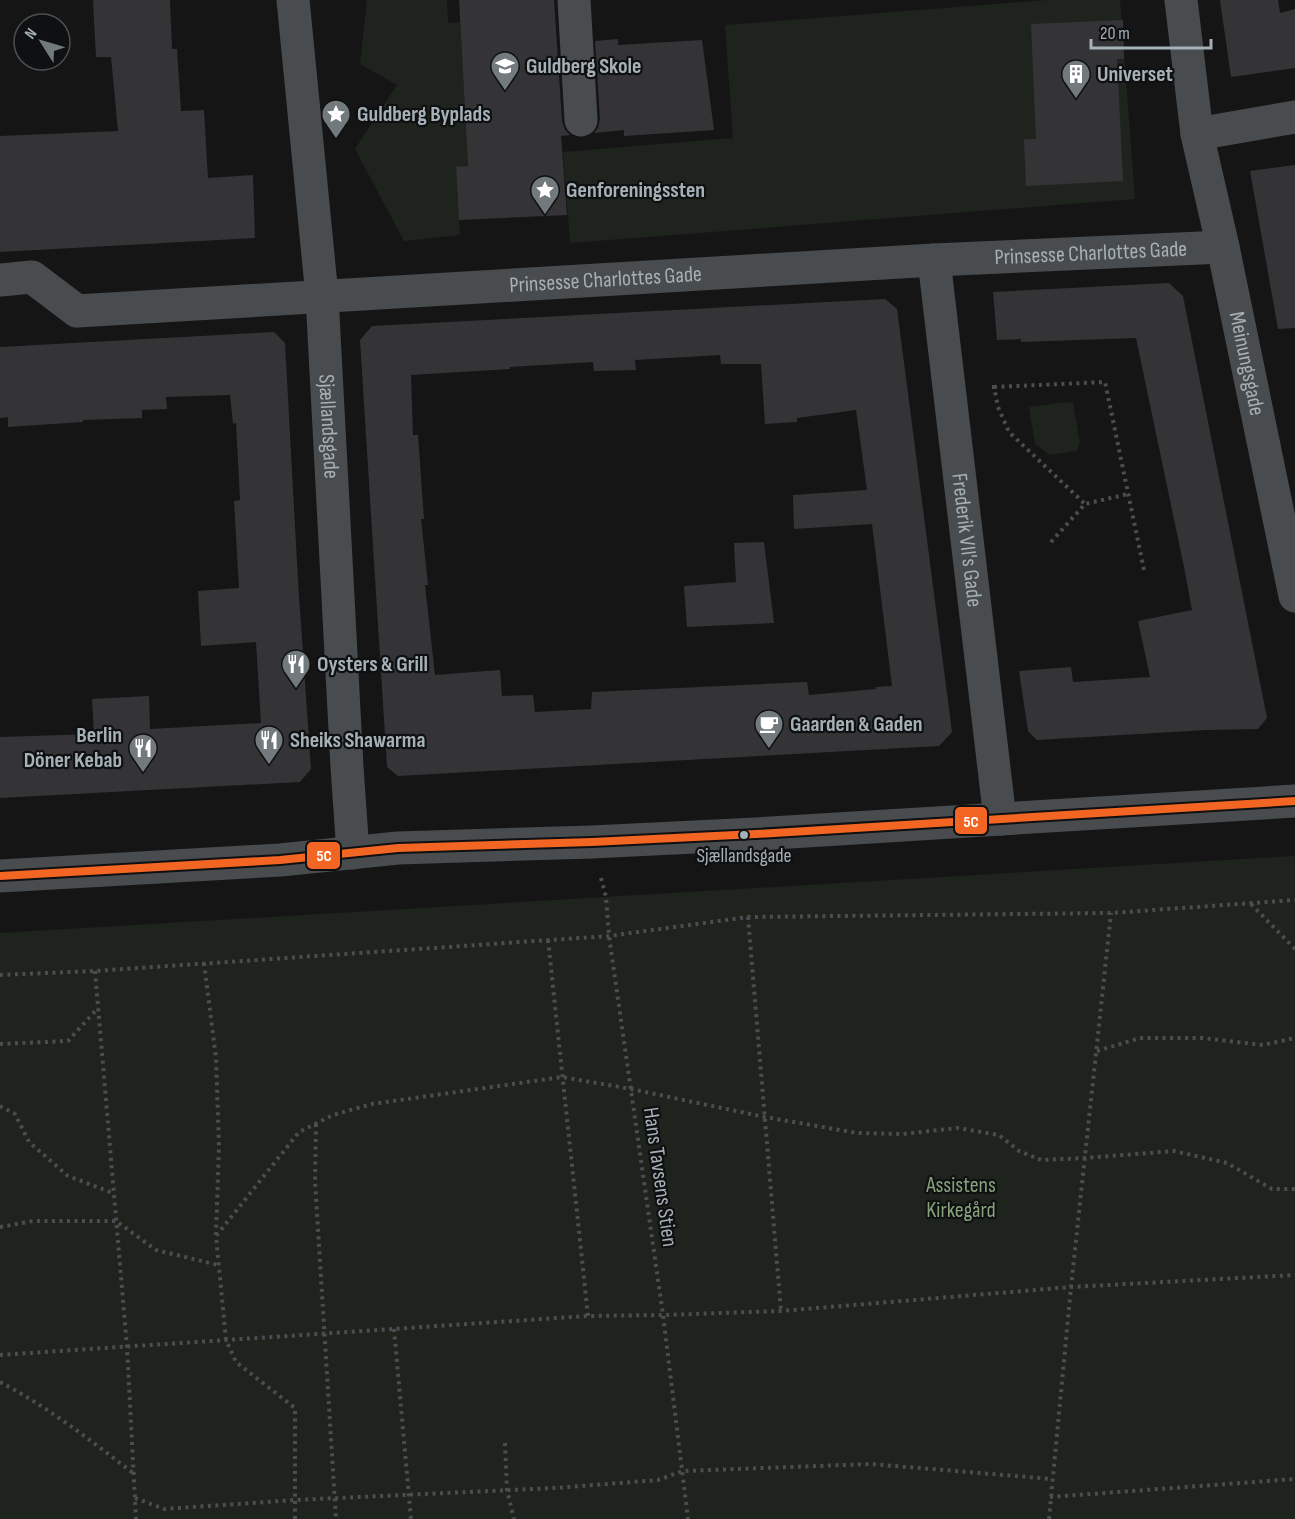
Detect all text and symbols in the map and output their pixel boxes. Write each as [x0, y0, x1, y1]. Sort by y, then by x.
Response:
north arrow [12, 12, 72, 72]
scale bar [1091, 12, 1211, 50]
text: 20 m [1100, 23, 1130, 44]
text: N [21, 25, 41, 43]
school or university icon: Guldberg Skole [489, 50, 521, 92]
place label: Guldberg Skole [526, 53, 641, 80]
building icon: Universet [1060, 58, 1092, 100]
place label: Universet [1097, 61, 1173, 88]
place icon: Guldberg Byplads [320, 98, 352, 140]
place label: Guldberg Byplads [357, 101, 491, 128]
place icon: Genforeningssten [529, 174, 561, 216]
place label: Genforeningssten [566, 177, 705, 204]
street label: Prinsesse Charlottes Gade [994, 235, 1188, 271]
street label: Prinsesse Charlottes Gade [508, 260, 703, 299]
street label: Meinungsgade [1223, 309, 1271, 418]
street label: Sjællandsgade [313, 373, 345, 479]
street label: Frederik VII's Gade [946, 472, 988, 608]
restaurant icon: Oysters & Grill [280, 648, 312, 690]
place label: Oysters & Grill [317, 651, 428, 678]
cafe icon: Gaarden & Gaden [753, 708, 785, 750]
place label: Gaarden & Gaden [790, 711, 923, 738]
place label: Berlin Döner Kebab [24, 722, 122, 774]
restaurant icon: Sheiks Shawarma [253, 724, 285, 766]
place label: Sheiks Shawarma [290, 727, 425, 754]
restaurant icon: Berlin Döner Kebab [127, 732, 159, 774]
line badge: 5C [954, 806, 988, 835]
text: 5C [963, 813, 979, 832]
marker: Sjællandsgade [738, 829, 750, 841]
line badge: 5C [306, 841, 341, 870]
place label: Sjællandsgade [696, 844, 792, 868]
text: 5C [316, 847, 332, 866]
street label: Hans Tavsens Stien [637, 1105, 683, 1249]
park label: Assistens Kirkegård [925, 1172, 996, 1224]

